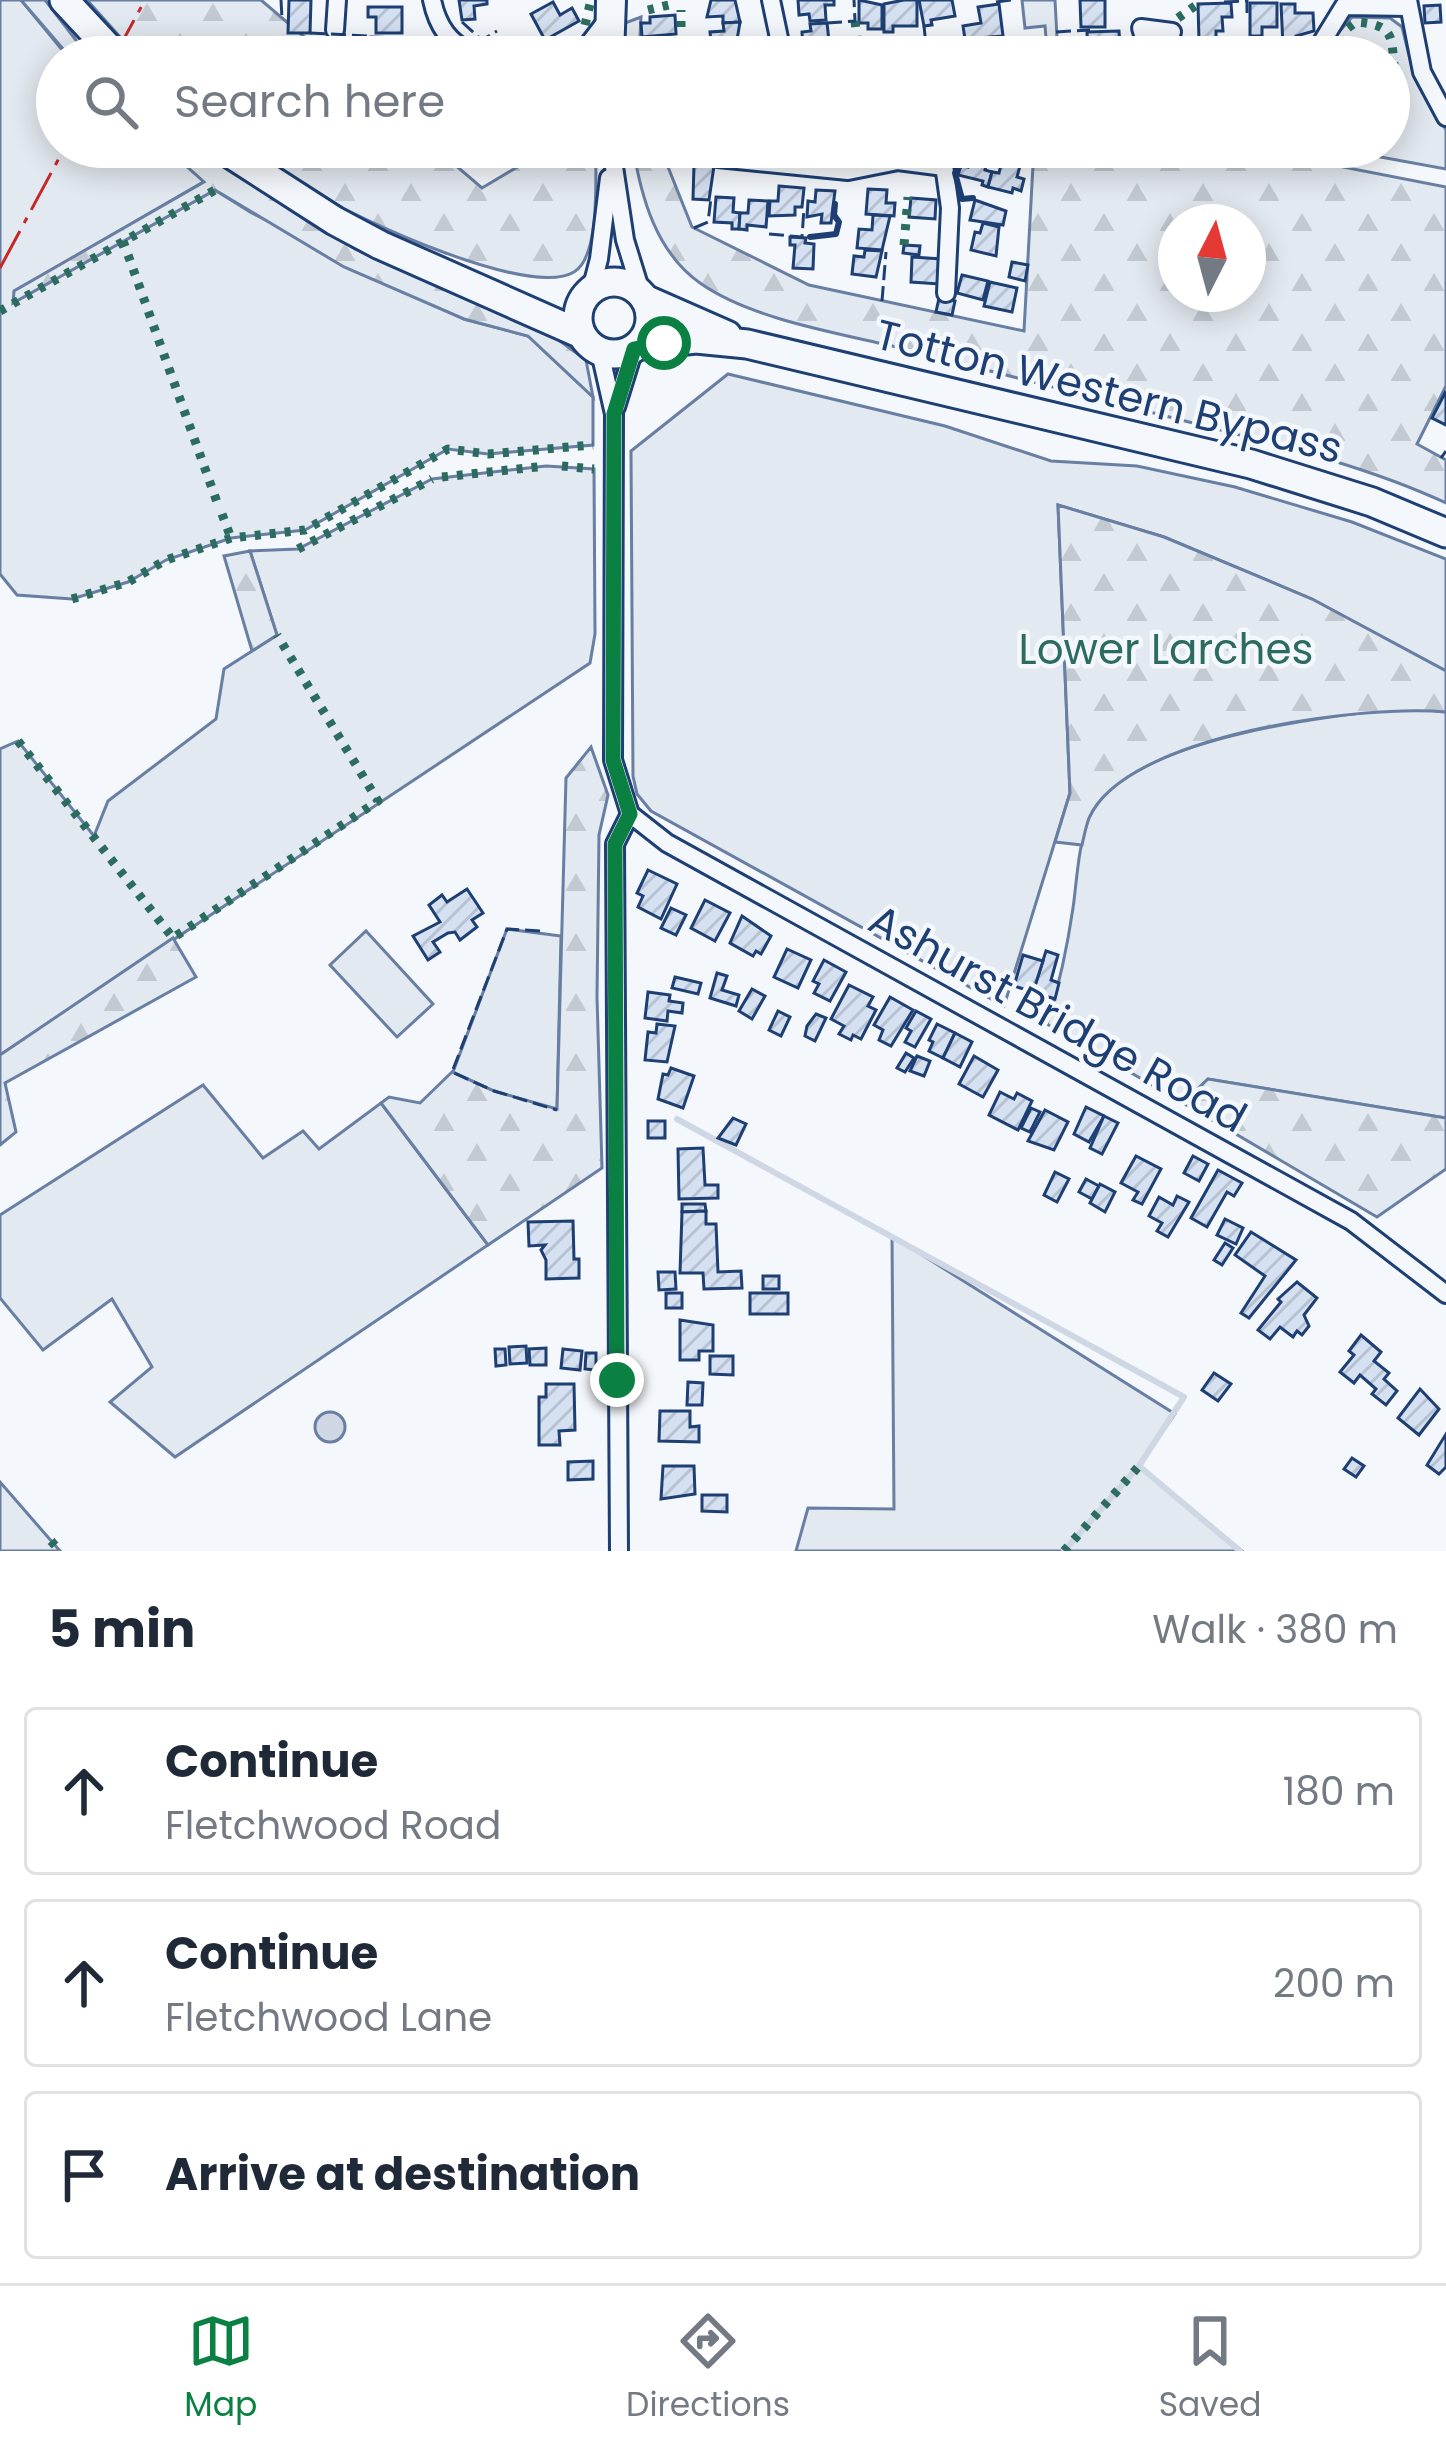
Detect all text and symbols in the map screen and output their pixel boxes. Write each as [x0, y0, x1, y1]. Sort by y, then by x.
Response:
search box [36, 36, 1410, 168]
icon: search [78, 69, 144, 135]
text: Search here [174, 70, 445, 133]
north arrow [1158, 204, 1266, 312]
street label: Totton Western Bypass [869, 305, 1349, 478]
route start [637, 316, 691, 370]
park label: Lower Larches [1019, 620, 1313, 679]
street label: Ashurst Bridge Road [858, 890, 1257, 1147]
route end [590, 1353, 644, 1407]
text: 5 min [48, 1593, 195, 1665]
text: Walk · 380 m [1152, 1602, 1398, 1657]
text: Continue [165, 1730, 378, 1793]
icon: ahead [51, 1758, 117, 1824]
text: 180 m [1283, 1764, 1395, 1819]
text: Fletchwood Road [165, 1798, 501, 1853]
text: Continue [165, 1922, 378, 1985]
icon: ahead [51, 1950, 117, 2016]
text: 200 m [1273, 1956, 1395, 2011]
text: Fletchwood Lane [165, 1990, 492, 2045]
icon: arrive [51, 2142, 117, 2208]
text: Arrive at destination [165, 2143, 640, 2206]
tab: Map [184, 2308, 257, 2430]
tab: Directions [626, 2308, 790, 2430]
tab: Saved [1159, 2308, 1262, 2430]

